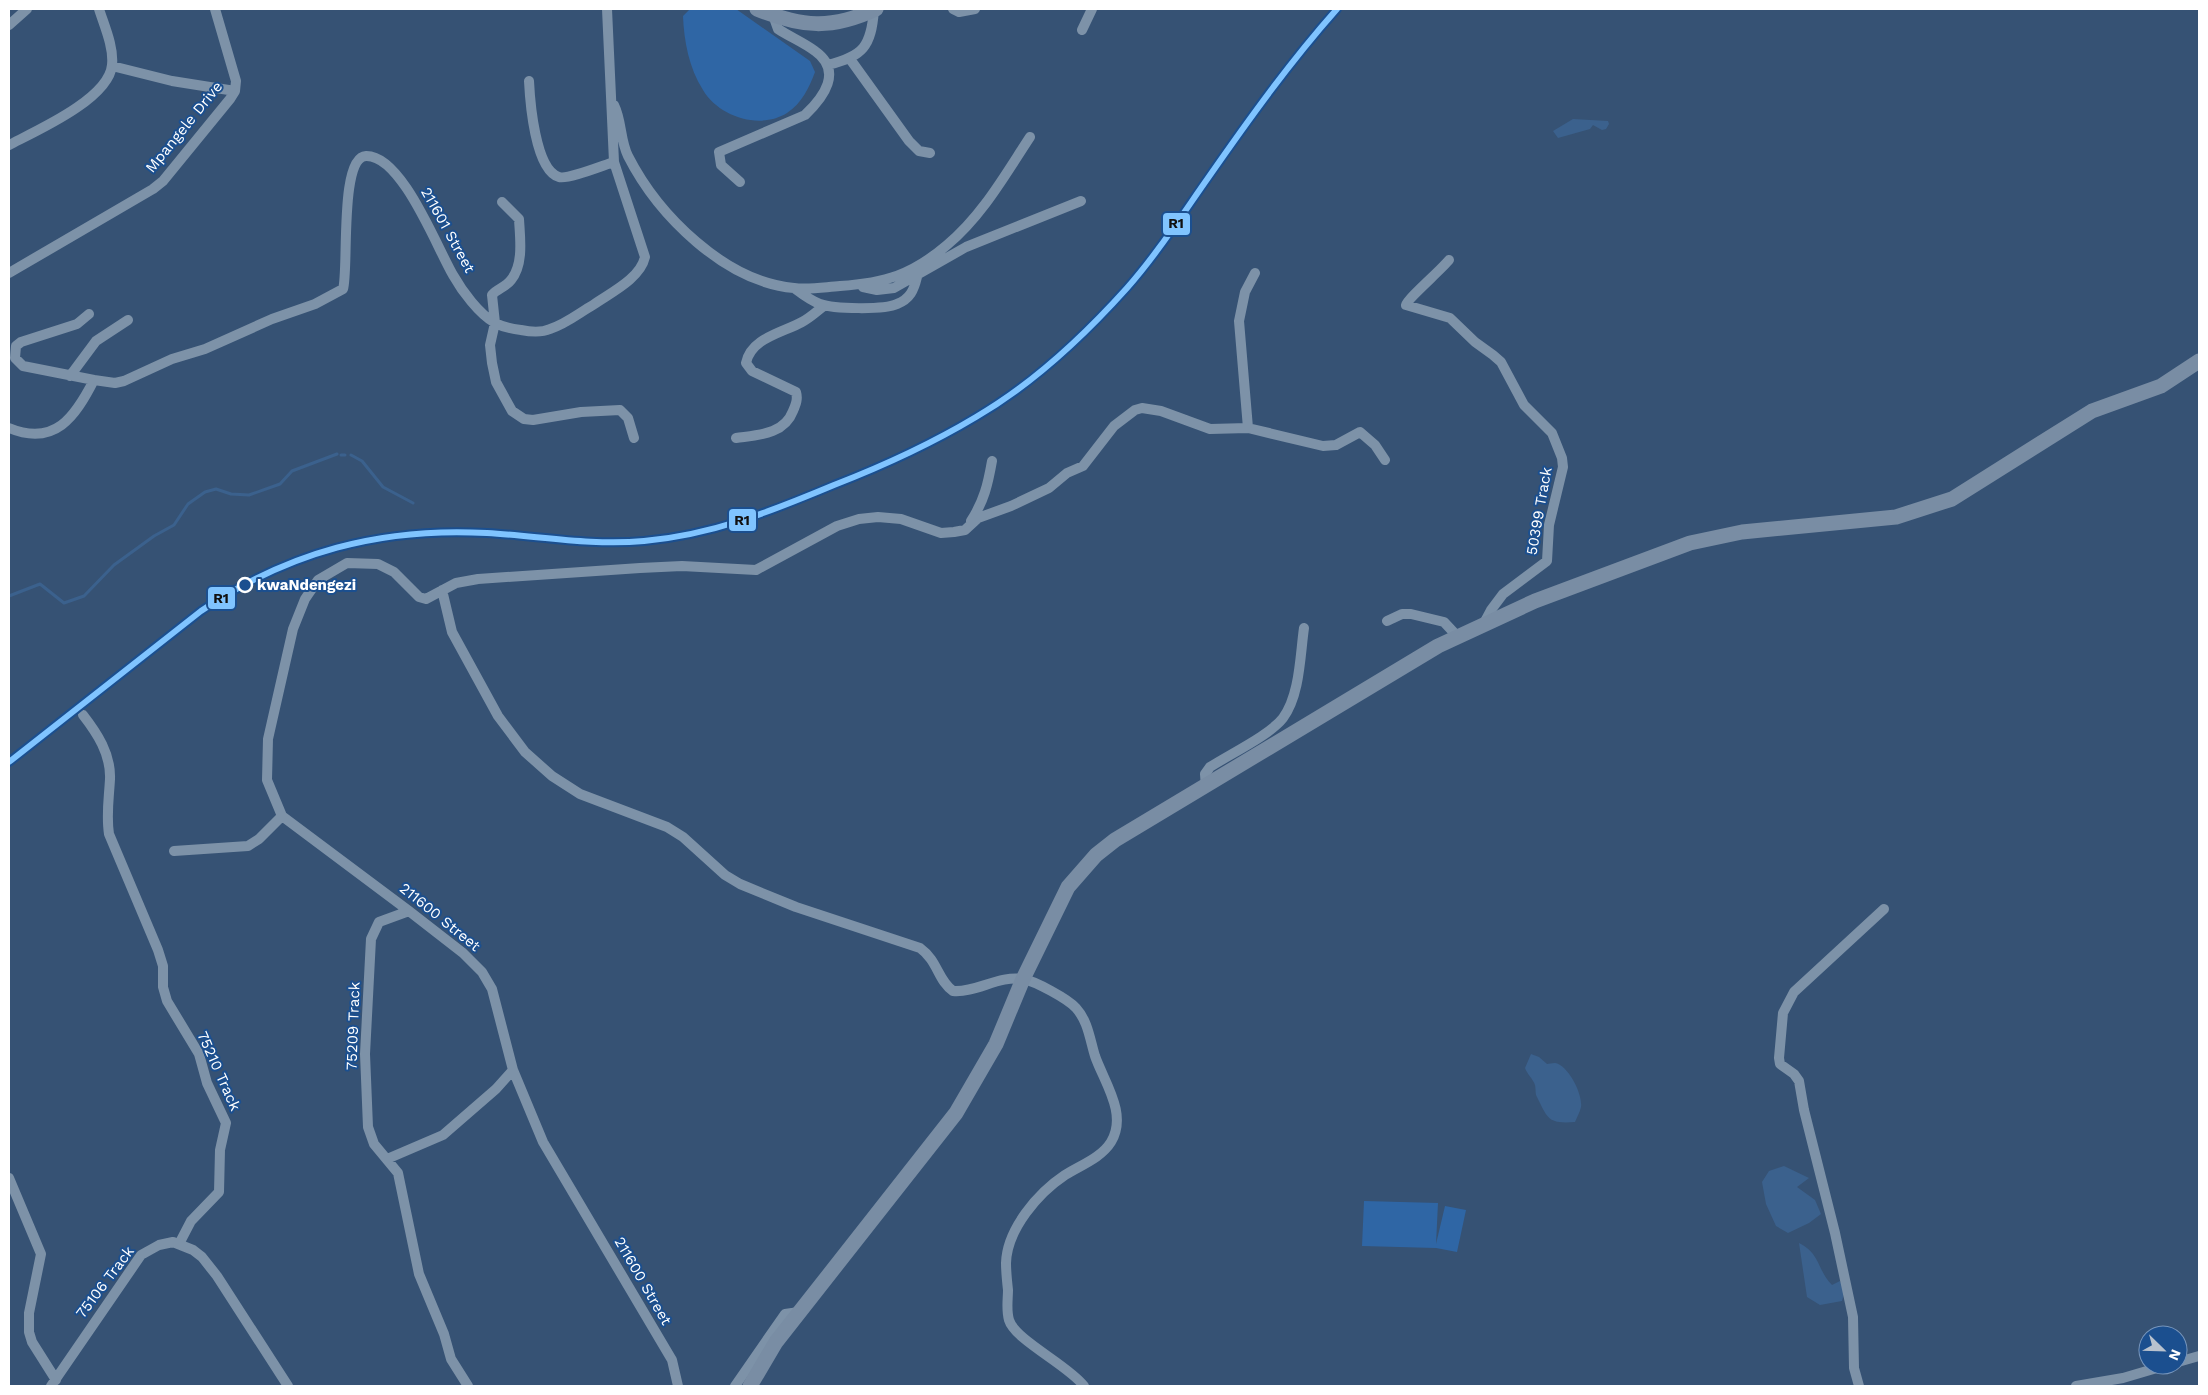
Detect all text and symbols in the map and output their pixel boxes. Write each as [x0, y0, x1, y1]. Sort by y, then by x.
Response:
street label: Mpangele Drive [142, 78, 226, 176]
street label: 211601 Street [417, 184, 479, 277]
line badge: R1 [1162, 212, 1191, 236]
text: R1 [1168, 215, 1184, 231]
street label: 50399 Track [1522, 465, 1556, 556]
line badge: R1 [728, 508, 757, 532]
text: R1 [734, 512, 750, 528]
place label: kwaNdengezi [257, 576, 356, 594]
marker: kwaNdengezi [237, 577, 253, 593]
line badge: R1 [207, 586, 236, 610]
text: R1 [213, 590, 229, 606]
street label: 211600 Street [396, 879, 484, 955]
street label: 75209 Track [342, 981, 364, 1071]
street label: 75210 Track [193, 1028, 245, 1114]
street label: 211600 Street [611, 1234, 676, 1329]
street label: 75106 Track [72, 1242, 138, 1322]
north arrow [2138, 1325, 2188, 1375]
text: N [2166, 1347, 2184, 1363]

